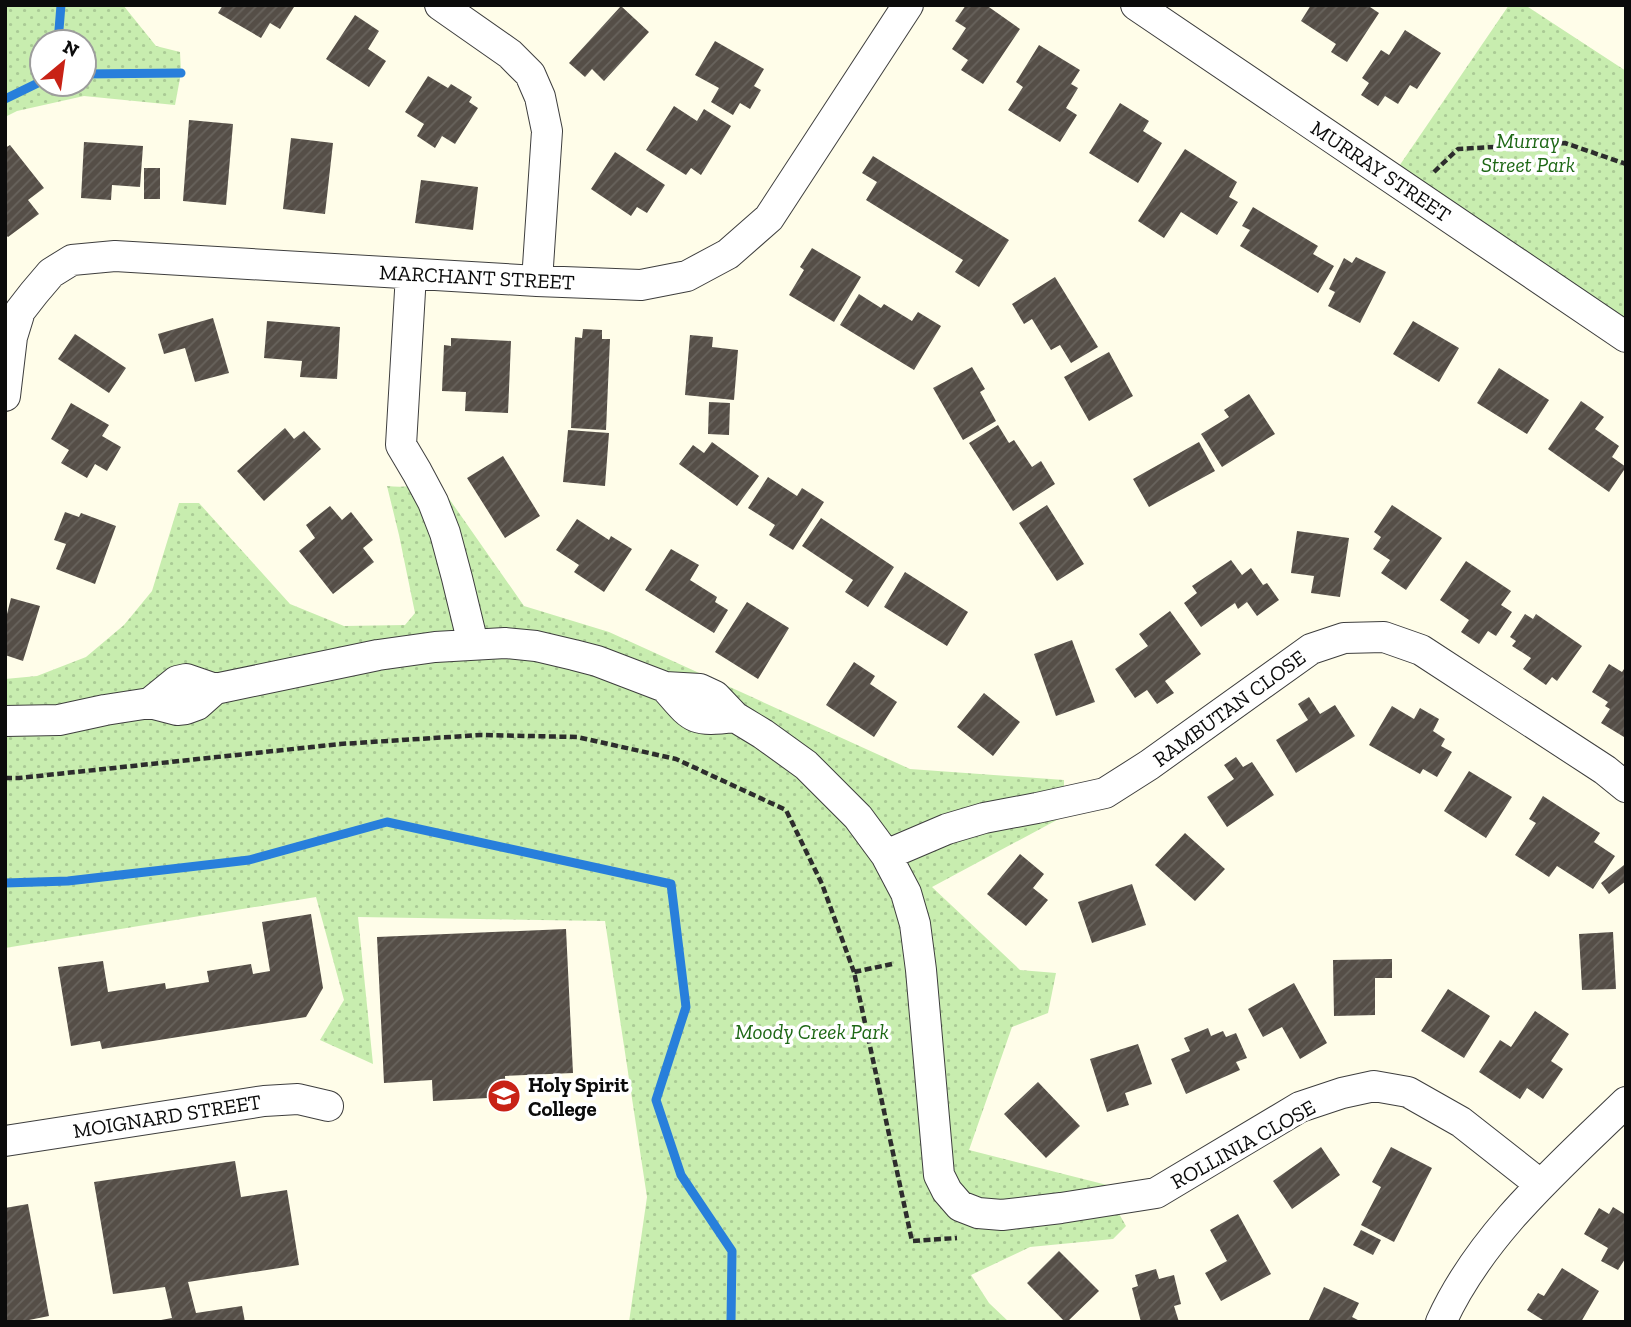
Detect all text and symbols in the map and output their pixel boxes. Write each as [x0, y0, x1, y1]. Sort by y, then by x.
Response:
north arrow [28, 28, 98, 98]
text: N [59, 35, 83, 62]
street label: MURRAY STREET [1306, 115, 1456, 227]
park label: Murray Street Park [1481, 128, 1575, 177]
street label: MARCHANT STREET [379, 259, 575, 295]
street label: RAMBUTAN CLOSE [1148, 644, 1310, 772]
park label: Moody Creek Park [735, 1019, 889, 1044]
place label: Holy Spirit College [528, 1072, 629, 1121]
school or university icon: Holy Spirit College [485, 1077, 523, 1115]
street label: MOIGNARD STREET [71, 1089, 263, 1143]
street label: ROLLINIA CLOSE [1166, 1094, 1320, 1194]

